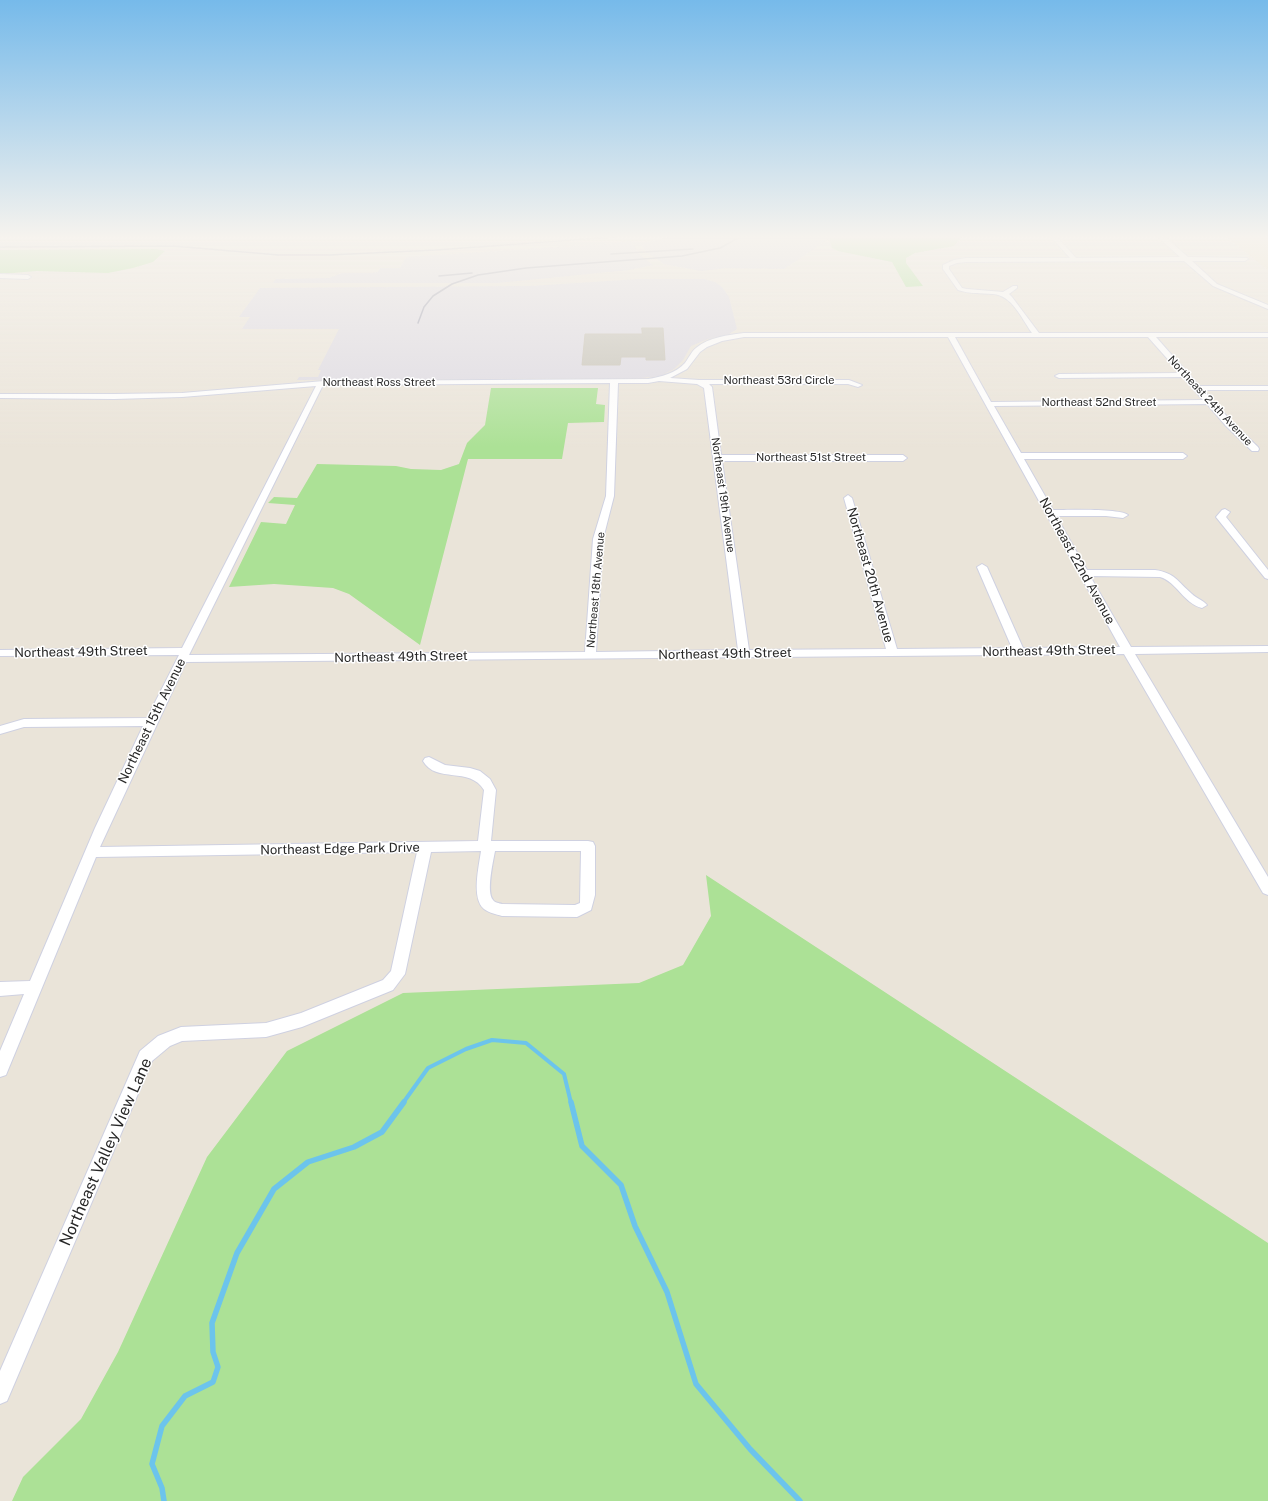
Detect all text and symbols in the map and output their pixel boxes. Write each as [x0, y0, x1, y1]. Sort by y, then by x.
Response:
street label: Northeast 24th Avenue [1165, 353, 1255, 449]
street label: Northeast 53rd Circle [724, 374, 834, 388]
street label: Northeast Ross Street [322, 376, 436, 390]
street label: Northeast 52nd Street [1041, 396, 1157, 410]
street label: Northeast 19th Avenue [708, 437, 738, 553]
street label: Northeast 51st Street [756, 451, 866, 465]
street label: Northeast 22nd Avenue [1036, 495, 1118, 627]
street label: Northeast 20th Avenue [843, 506, 897, 644]
street label: Northeast 18th Avenue [584, 531, 608, 649]
street label: Northeast 49th Street [982, 642, 1116, 660]
street label: Northeast 49th Street [14, 643, 148, 661]
street label: Northeast 49th Street [658, 645, 792, 663]
street label: Northeast 49th Street [334, 648, 468, 666]
street label: Northeast 15th Avenue [115, 656, 189, 786]
street label: Northeast Edge Park Drive [260, 840, 420, 858]
street label: Northeast Valley View Lane [56, 1055, 156, 1249]

